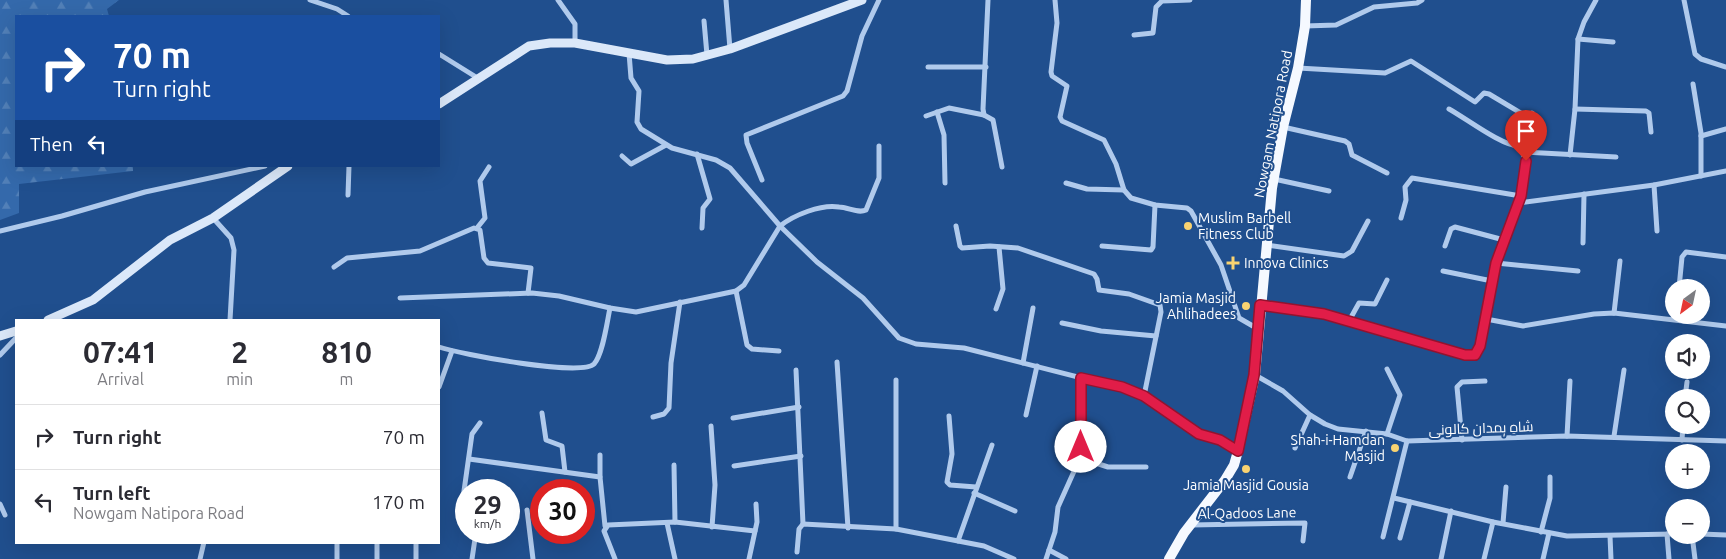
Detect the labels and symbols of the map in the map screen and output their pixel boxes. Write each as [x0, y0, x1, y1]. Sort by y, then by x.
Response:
street label: Nowgam Natipora Road [1251, 49, 1295, 199]
pin [1505, 110, 1547, 161]
place label: Muslim Barbell Fitness Club [1198, 210, 1292, 242]
marker: Muslim Barbell Fitness Club [1182, 220, 1194, 232]
place label: Innova Clinics [1244, 255, 1329, 271]
marker: Innova Clinics [1226, 256, 1240, 270]
north arrow [1665, 279, 1710, 324]
place label: Jamia Masjid Ahlihadees [1156, 290, 1236, 322]
marker: Jamia Masjid Ahlihadees [1240, 300, 1252, 312]
street label: شاہِ ہمدان کالونی [1428, 418, 1534, 439]
position arrow [1054, 420, 1106, 472]
place label: Shah-i-Hamdan Masjid [1291, 432, 1385, 464]
marker: Shah-i-Hamdan Masjid [1389, 442, 1401, 454]
marker: Jamia Masjid Gousia [1240, 463, 1252, 475]
place label: Jamia Masjid Gousia [1183, 477, 1309, 493]
speed limit sign: 30 [530, 479, 595, 544]
street label: Al-Qadoos Lane [1197, 504, 1297, 522]

